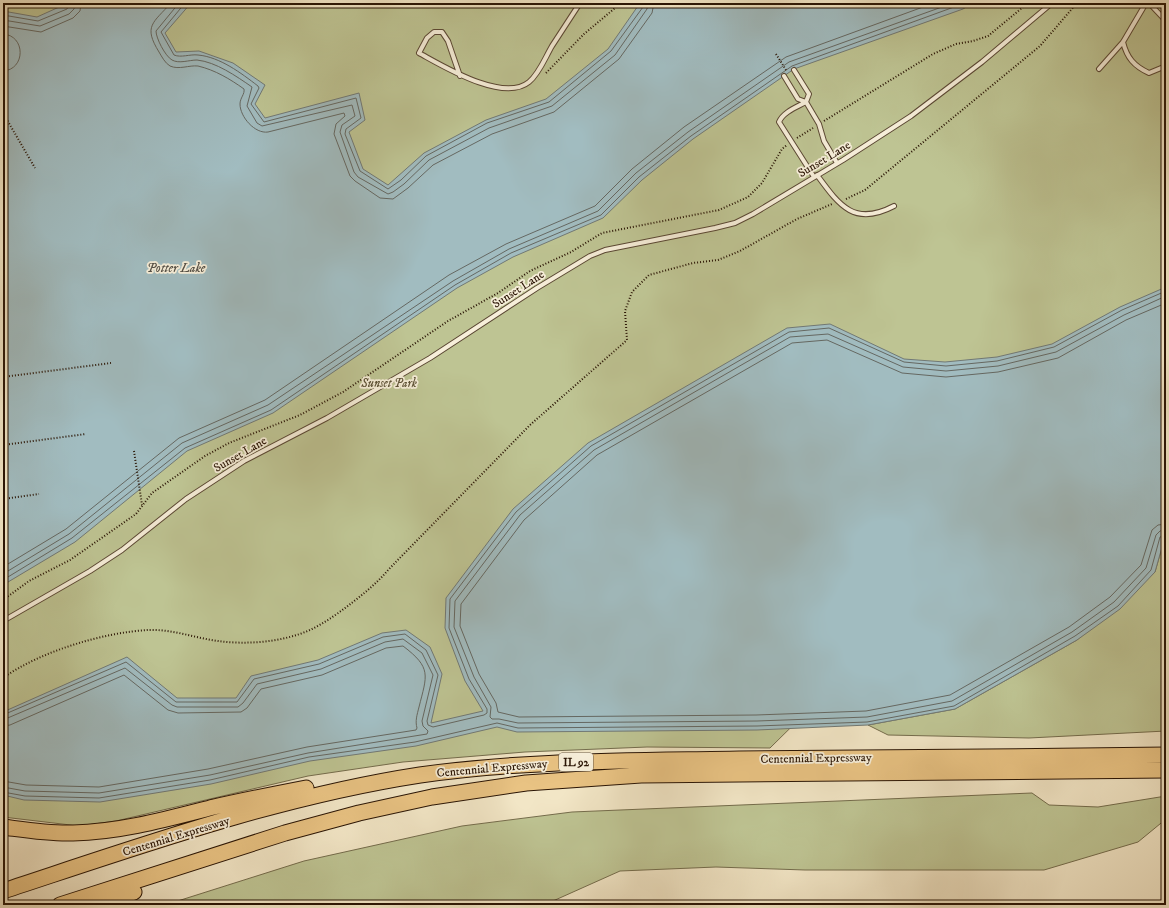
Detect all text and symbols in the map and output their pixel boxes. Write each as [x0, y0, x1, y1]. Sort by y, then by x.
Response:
street label: Sunset Lane [795, 138, 853, 181]
water label: Potter Lake [147, 260, 206, 276]
street label: Sunset Lane [490, 267, 547, 312]
park label: Sunset Park [360, 376, 417, 391]
street label: Sunset Lane [211, 433, 269, 476]
street label: Centennial Expressway [760, 750, 872, 767]
road number: IL 92 [559, 753, 593, 771]
street label: Centennial Expressway [436, 756, 548, 781]
street label: Centennial Expressway [121, 813, 232, 860]

